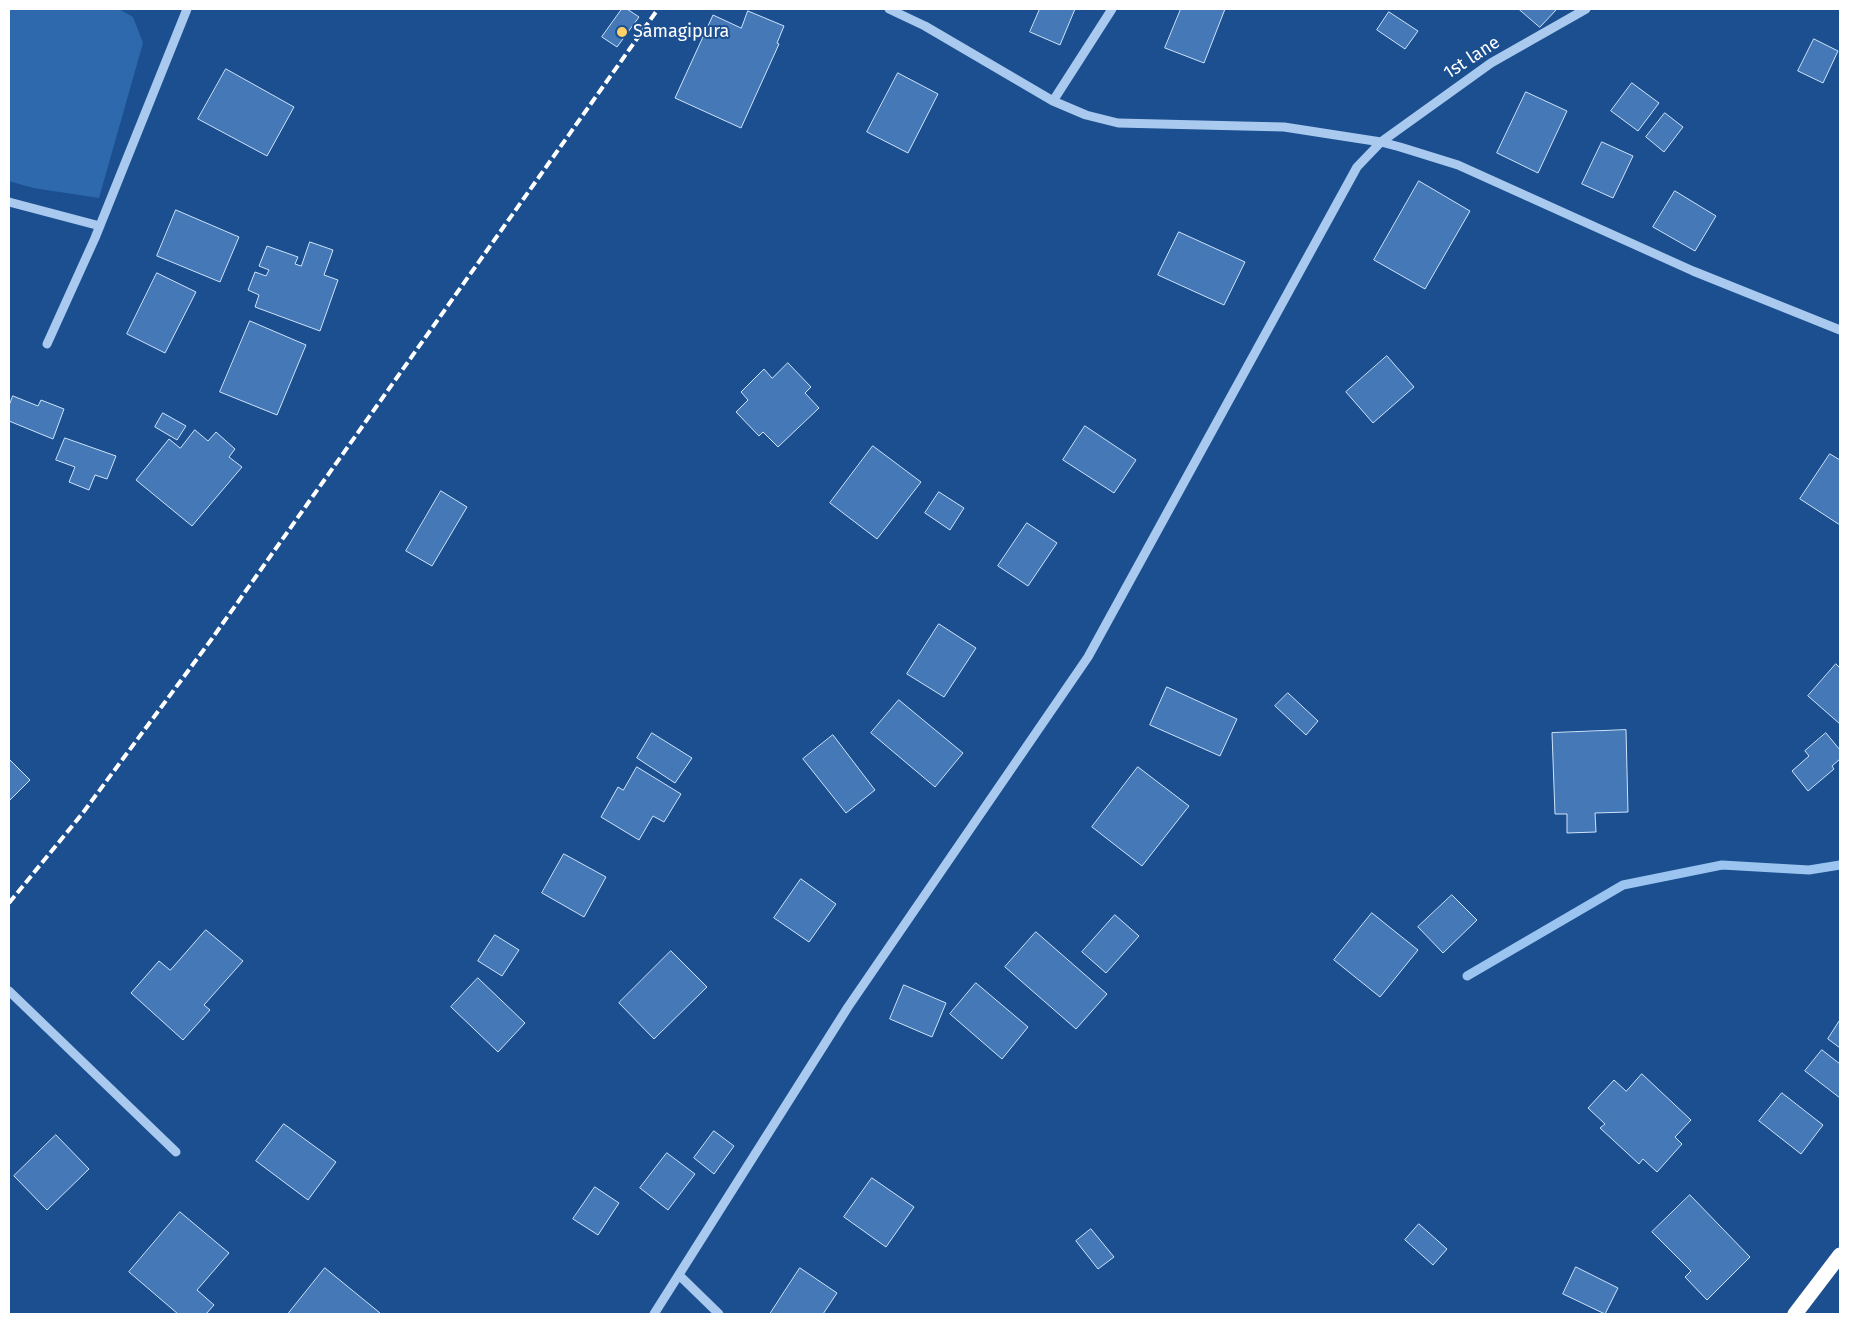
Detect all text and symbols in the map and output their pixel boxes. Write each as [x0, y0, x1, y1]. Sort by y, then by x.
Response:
place label: Samagipura [633, 21, 729, 43]
marker: Samagipura [615, 25, 629, 39]
street label: 1st lane [1440, 32, 1504, 84]

